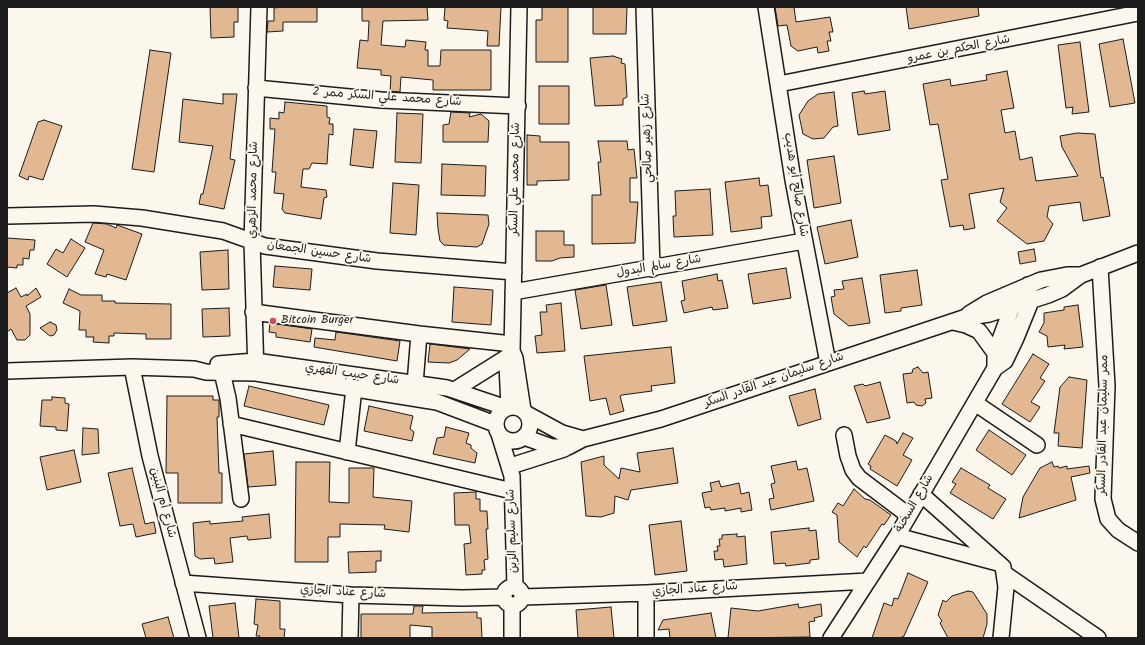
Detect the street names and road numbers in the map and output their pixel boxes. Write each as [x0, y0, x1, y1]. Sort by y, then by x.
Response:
street label: شارع الحكم بن عمرو [907, 33, 1011, 67]
street label: شارع محمد علي السكر ممر 2 [312, 86, 462, 110]
street label: شارع زهير صالحي [639, 93, 657, 183]
street label: شارع محمد علي السكر [508, 122, 524, 236]
street label: شارع صالح أبو هديب [780, 132, 810, 238]
street label: شارع محمد الزهري [246, 141, 262, 239]
street label: شارع حسين الجمعان [266, 239, 372, 267]
street label: شارع سالم البدول [615, 252, 703, 282]
street label: شارع سليمان عبد القادر السكر [702, 350, 846, 412]
street label: ممر سليمان عبد القادر السكر [1096, 355, 1112, 495]
street label: شارع حبيب الفهري [304, 361, 400, 389]
street label: شارع أم البنين [146, 466, 178, 540]
street label: شارع السخنة [893, 472, 937, 536]
street label: شارع سليم الزبن [504, 489, 522, 573]
street label: شارع عناد الجازي [652, 580, 738, 600]
street label: شارع عناد الجازي [300, 584, 386, 602]

